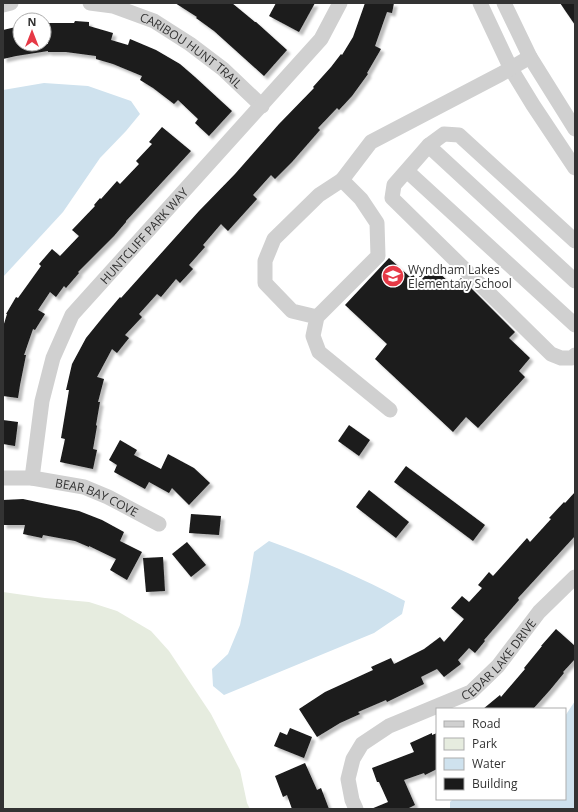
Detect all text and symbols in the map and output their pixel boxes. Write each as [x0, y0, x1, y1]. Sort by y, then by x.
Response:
street label: CARIBOU HUNT TRAIL [138, 8, 246, 92]
north arrow [12, 12, 52, 52]
text: N [28, 14, 36, 29]
street label: HUNTCLIFF PARK WAY [96, 184, 192, 287]
place label: Wyndham Lakes Elementary School [408, 261, 512, 292]
school or university icon: Wyndham Lakes Elementary School [380, 263, 406, 289]
street label: BEAR BAY COVE [54, 474, 142, 520]
street label: CEDAR LAKE DRIVE [458, 615, 540, 704]
legend [436, 708, 566, 800]
text: Road [472, 715, 501, 732]
text: Park [472, 735, 498, 752]
text: Water [472, 755, 506, 772]
text: Building [472, 775, 518, 792]

